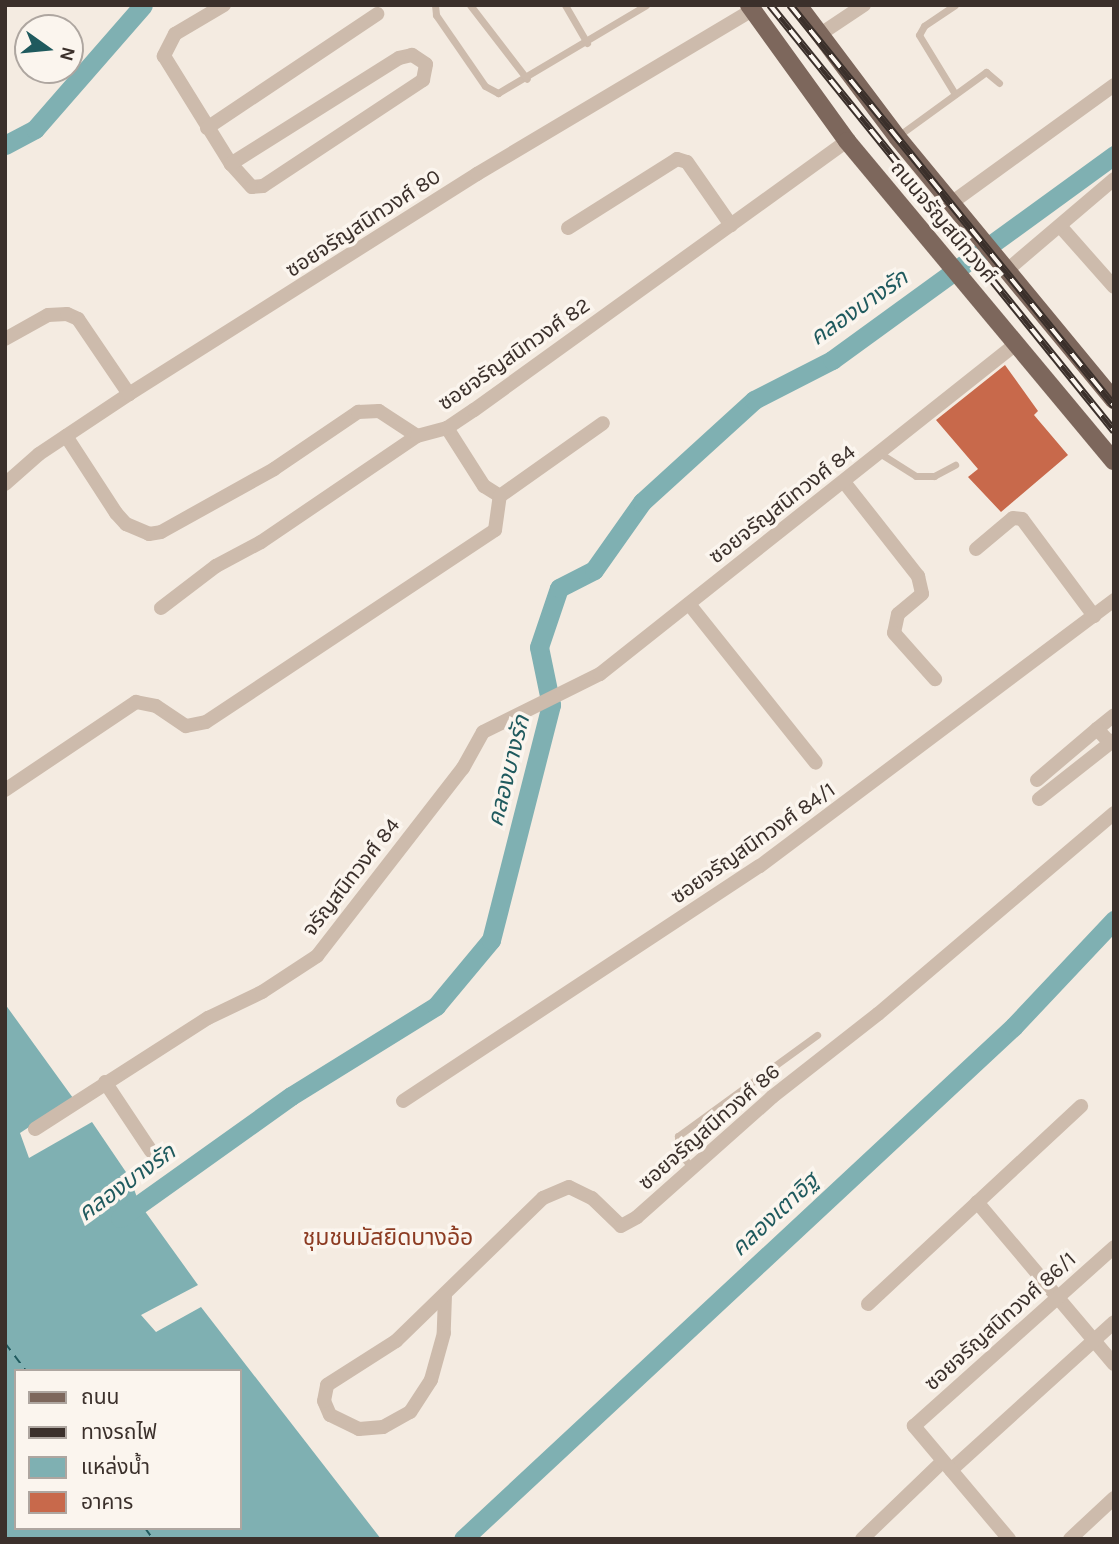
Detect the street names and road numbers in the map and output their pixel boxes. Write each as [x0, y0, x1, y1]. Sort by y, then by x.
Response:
street label: ถนนจรัญสนิทวงศ์ [886, 156, 1002, 288]
street label: ซอยจรัญสนิทวงศ์ 80 [281, 164, 445, 282]
street label: ซอยจรัญสนิทวงศ์ 82 [433, 292, 595, 416]
street label: ซอยจรัญสนิทวงศ์ 84 [704, 439, 860, 569]
street label: ซอยจรัญสนิทวงศ์ 84/1 [666, 777, 840, 909]
street label: จรัญสนิทวงศ์ 84 [297, 813, 405, 941]
street label: ซอยจรัญสนิทวงศ์ 86 [633, 1059, 785, 1195]
street label: ซอยจรัญสนิทวงศ์ 86/1 [919, 1246, 1081, 1396]

